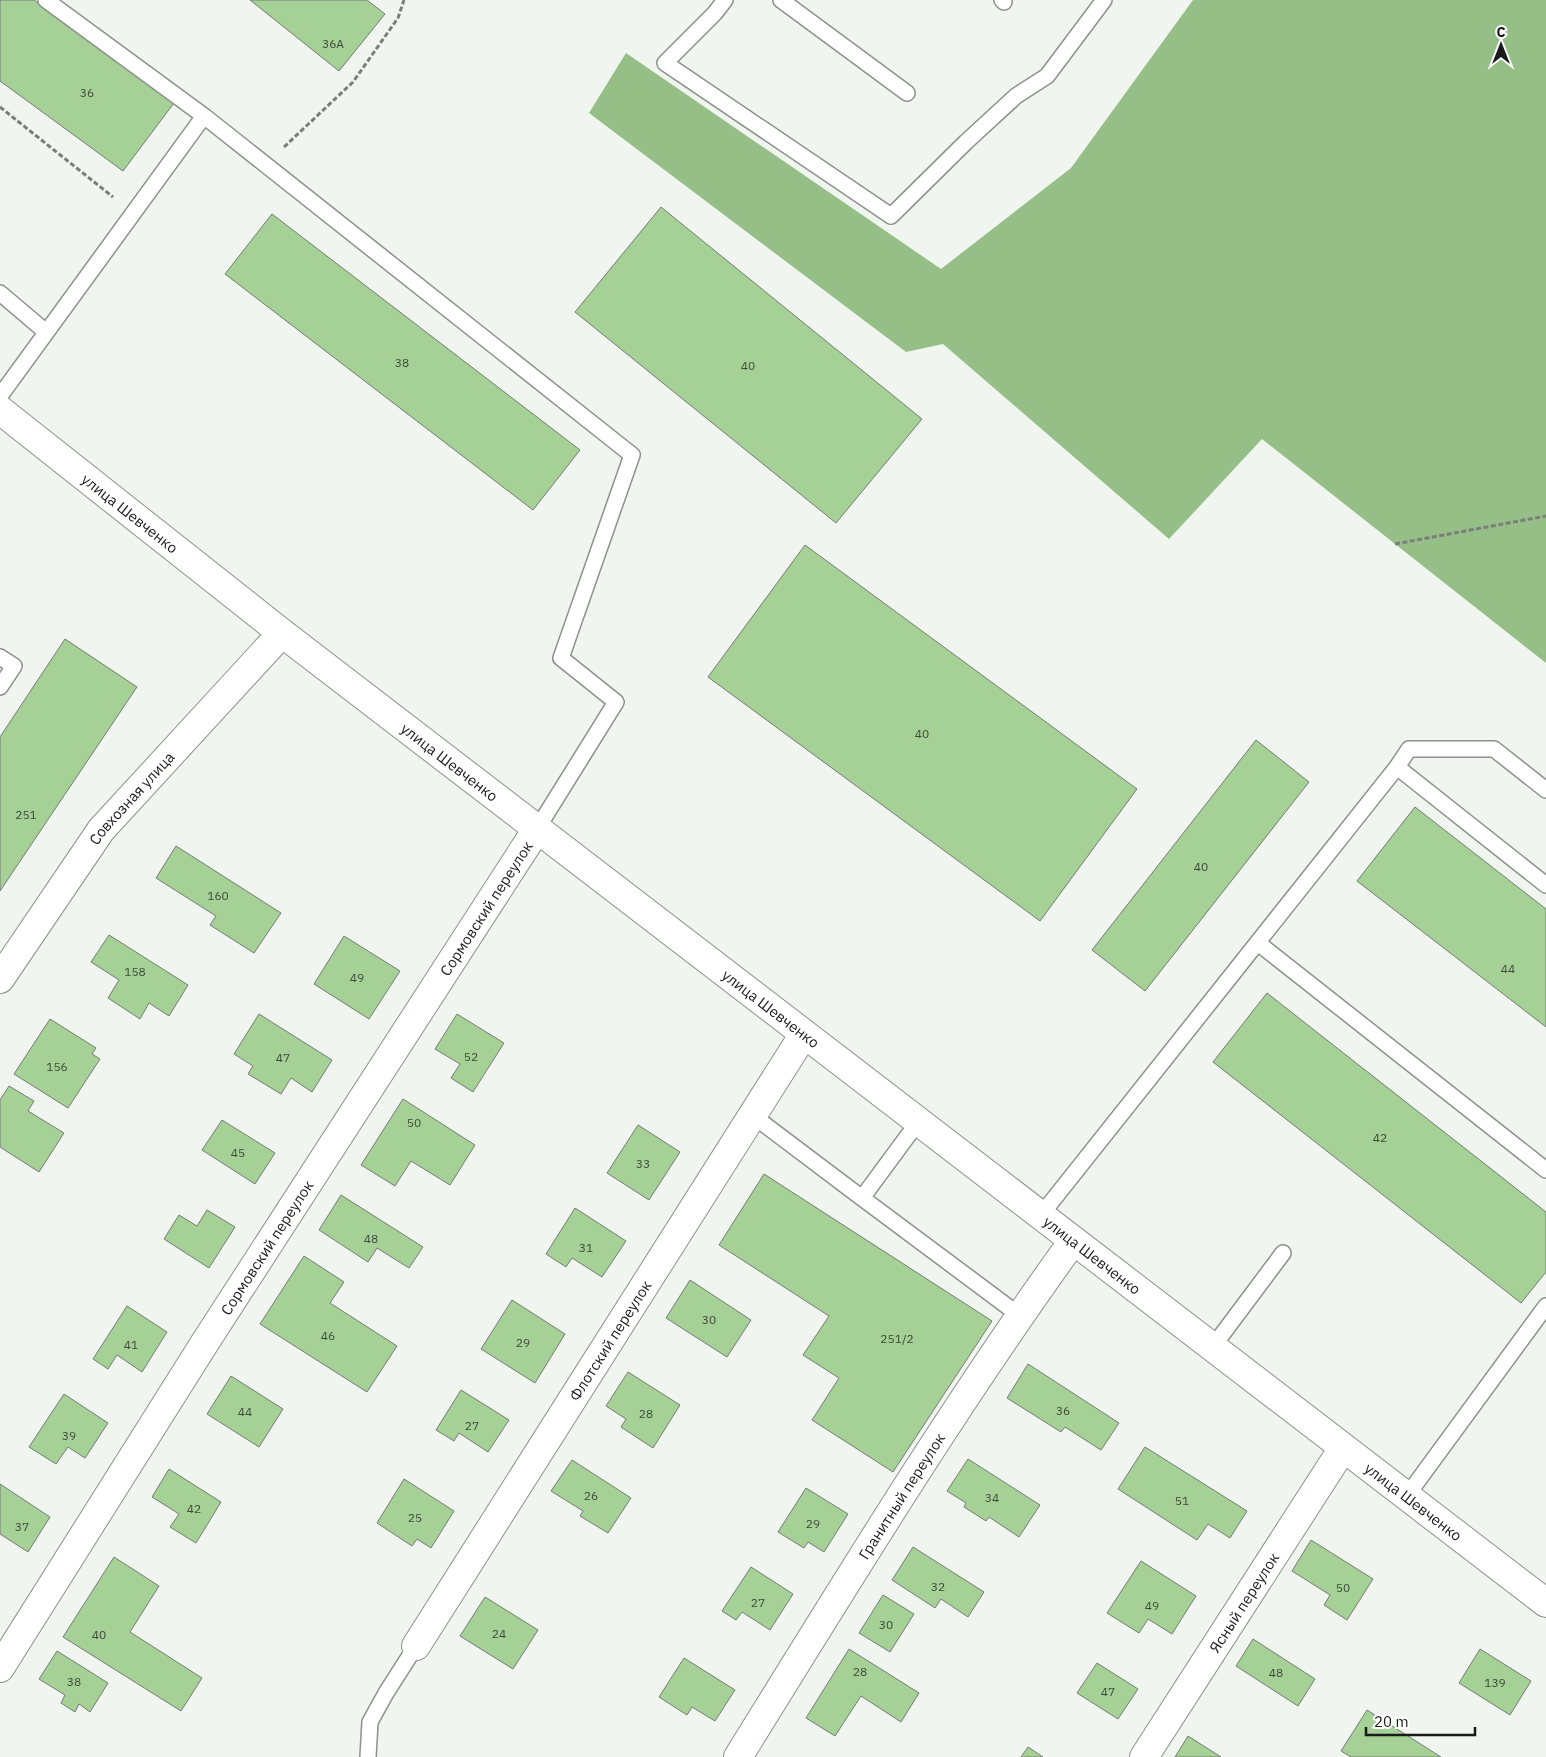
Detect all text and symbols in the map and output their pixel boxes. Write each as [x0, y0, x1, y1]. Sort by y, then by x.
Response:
north arrow [1476, 20, 1526, 70]
text: С [1496, 23, 1506, 41]
house number: 36А [322, 36, 344, 51]
house number: 36 [80, 85, 94, 100]
house number: 38 [395, 355, 409, 370]
house number: 40 [741, 358, 755, 373]
street label: улица Шевченко [78, 469, 182, 557]
street label: улица Шевченко [397, 718, 502, 805]
house number: 40 [915, 726, 929, 741]
street label: Совхозная улица [84, 747, 178, 848]
house number: 251 [15, 807, 37, 822]
street label: Сормовский переулок [435, 837, 536, 979]
house number: 40 [1194, 859, 1208, 874]
house number: 160 [207, 888, 229, 903]
house number: 44 [1501, 961, 1515, 976]
house number: 158 [124, 964, 146, 979]
street label: улица Шевченко [719, 965, 824, 1052]
house number: 49 [350, 970, 364, 985]
house number: 52 [464, 1049, 478, 1064]
house number: 47 [276, 1050, 290, 1065]
house number: 156 [46, 1059, 68, 1074]
house number: 50 [407, 1115, 421, 1130]
house number: 42 [1373, 1130, 1387, 1145]
house number: 45 [231, 1145, 245, 1160]
house number: 33 [636, 1156, 650, 1171]
street label: Сормовский переулок [216, 1176, 317, 1318]
street label: улица Шевченко [1040, 1212, 1145, 1298]
house number: 48 [364, 1231, 378, 1246]
house number: 31 [579, 1240, 593, 1255]
street label: Флотский переулок [565, 1276, 655, 1404]
house number: 30 [702, 1312, 716, 1327]
house number: 46 [321, 1328, 335, 1343]
house number: 251/2 [880, 1331, 914, 1346]
house number: 29 [516, 1335, 530, 1350]
house number: 41 [124, 1337, 138, 1352]
house number: 36 [1056, 1403, 1070, 1418]
house number: 44 [238, 1404, 252, 1419]
house number: 28 [639, 1406, 653, 1421]
house number: 27 [465, 1418, 479, 1433]
house number: 39 [62, 1428, 76, 1443]
street label: Гранитный переулок [854, 1429, 949, 1563]
street label: улица Шевченко [1361, 1458, 1466, 1545]
house number: 26 [584, 1488, 598, 1503]
house number: 34 [985, 1490, 999, 1505]
house number: 51 [1175, 1493, 1189, 1508]
house number: 42 [187, 1501, 201, 1516]
house number: 25 [408, 1510, 422, 1525]
house number: 29 [806, 1516, 820, 1531]
house number: 37 [15, 1519, 29, 1534]
street label: Ясный переулок [1204, 1549, 1283, 1656]
house number: 32 [931, 1579, 945, 1594]
house number: 50 [1336, 1580, 1350, 1595]
house number: 27 [751, 1595, 765, 1610]
house number: 49 [1145, 1598, 1159, 1613]
house number: 30 [879, 1617, 893, 1632]
house number: 24 [492, 1626, 506, 1641]
house number: 40 [92, 1627, 106, 1642]
house number: 28 [853, 1664, 867, 1679]
house number: 48 [1269, 1665, 1283, 1680]
house number: 38 [67, 1674, 81, 1689]
house number: 139 [1484, 1675, 1506, 1690]
house number: 47 [1101, 1684, 1115, 1699]
scale bar [1366, 1704, 1475, 1736]
text: 20 m [1374, 1712, 1409, 1731]

